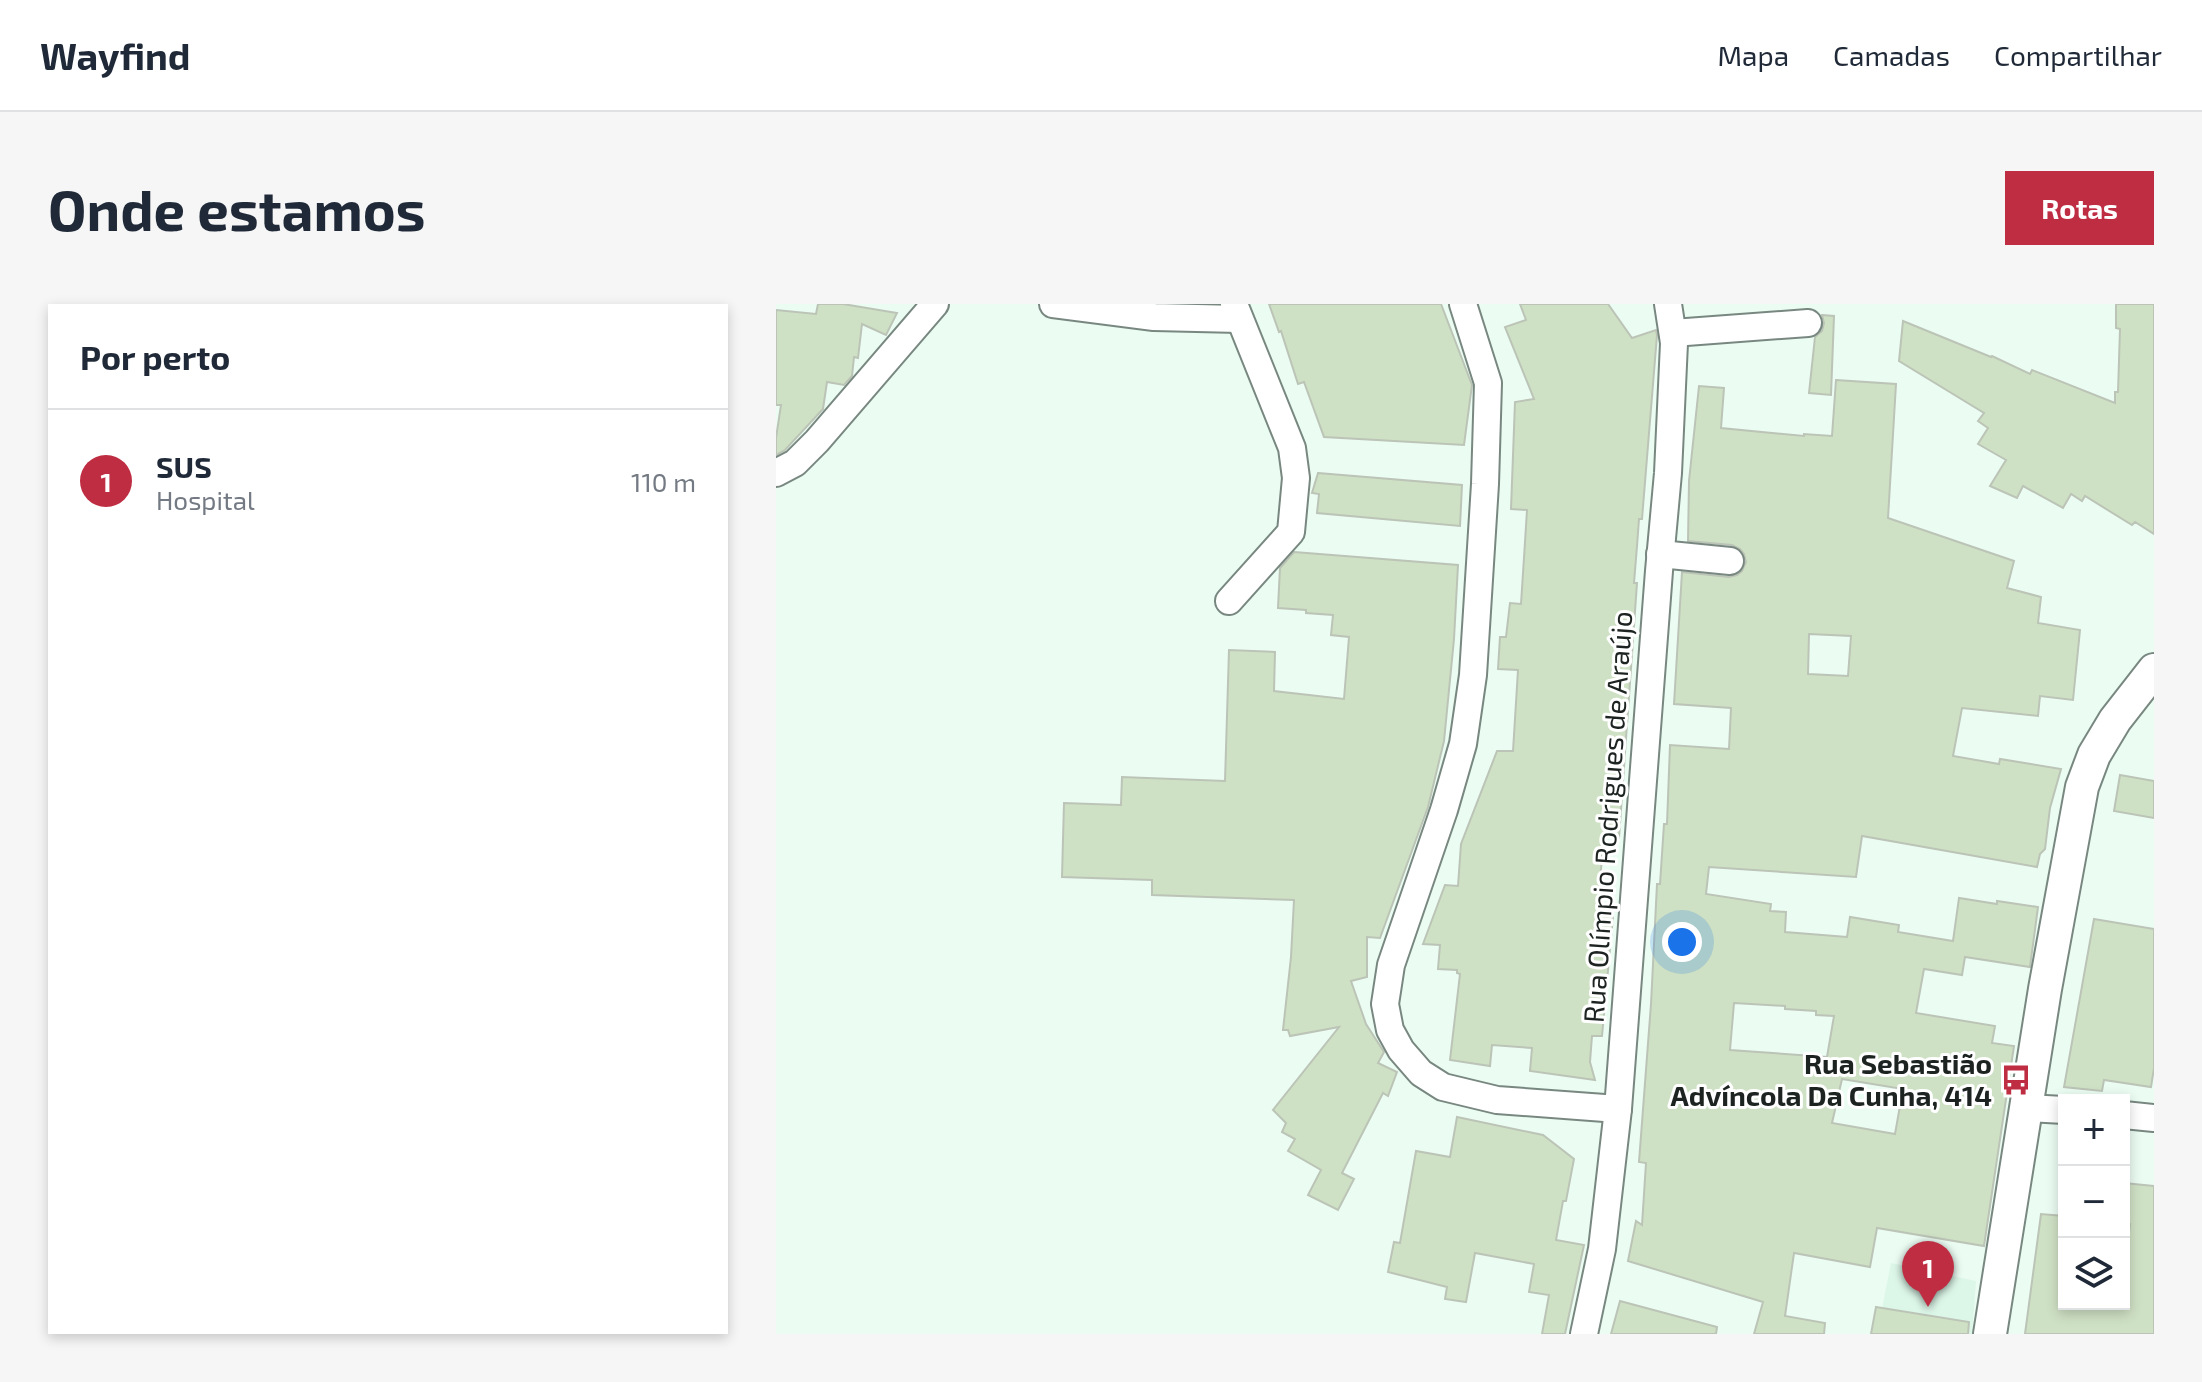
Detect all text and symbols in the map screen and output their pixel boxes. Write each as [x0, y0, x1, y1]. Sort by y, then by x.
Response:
text: Wayfind [40, 32, 191, 78]
text: Mapa [1718, 38, 1789, 72]
text: Camadas [1833, 38, 1950, 72]
text: Compartilhar [1994, 38, 2162, 72]
button: Rotas [2005, 171, 2154, 245]
text: Onde estamos [48, 175, 426, 242]
text: Por perto [80, 336, 230, 377]
text: SUS [156, 448, 212, 484]
text: 1 [100, 466, 112, 497]
text: 110 m [631, 466, 696, 497]
text: Hospital [156, 484, 255, 515]
street label: Rua Olímpio Rodrigues de Araújo [1576, 610, 1638, 1024]
your location [1662, 922, 1702, 962]
place label: Rua Sebastião Advíncola Da Cunha, 414 [1670, 1046, 1992, 1112]
bus stop icon: Rua Sebastião Advíncola Da Cunha, 414 [1999, 1063, 2033, 1097]
map controls [2058, 1094, 2130, 1310]
button: + [2058, 1094, 2130, 1166]
button: − [2058, 1166, 2130, 1238]
button: layers [2058, 1238, 2130, 1310]
pin: 1 [1902, 1241, 1954, 1307]

